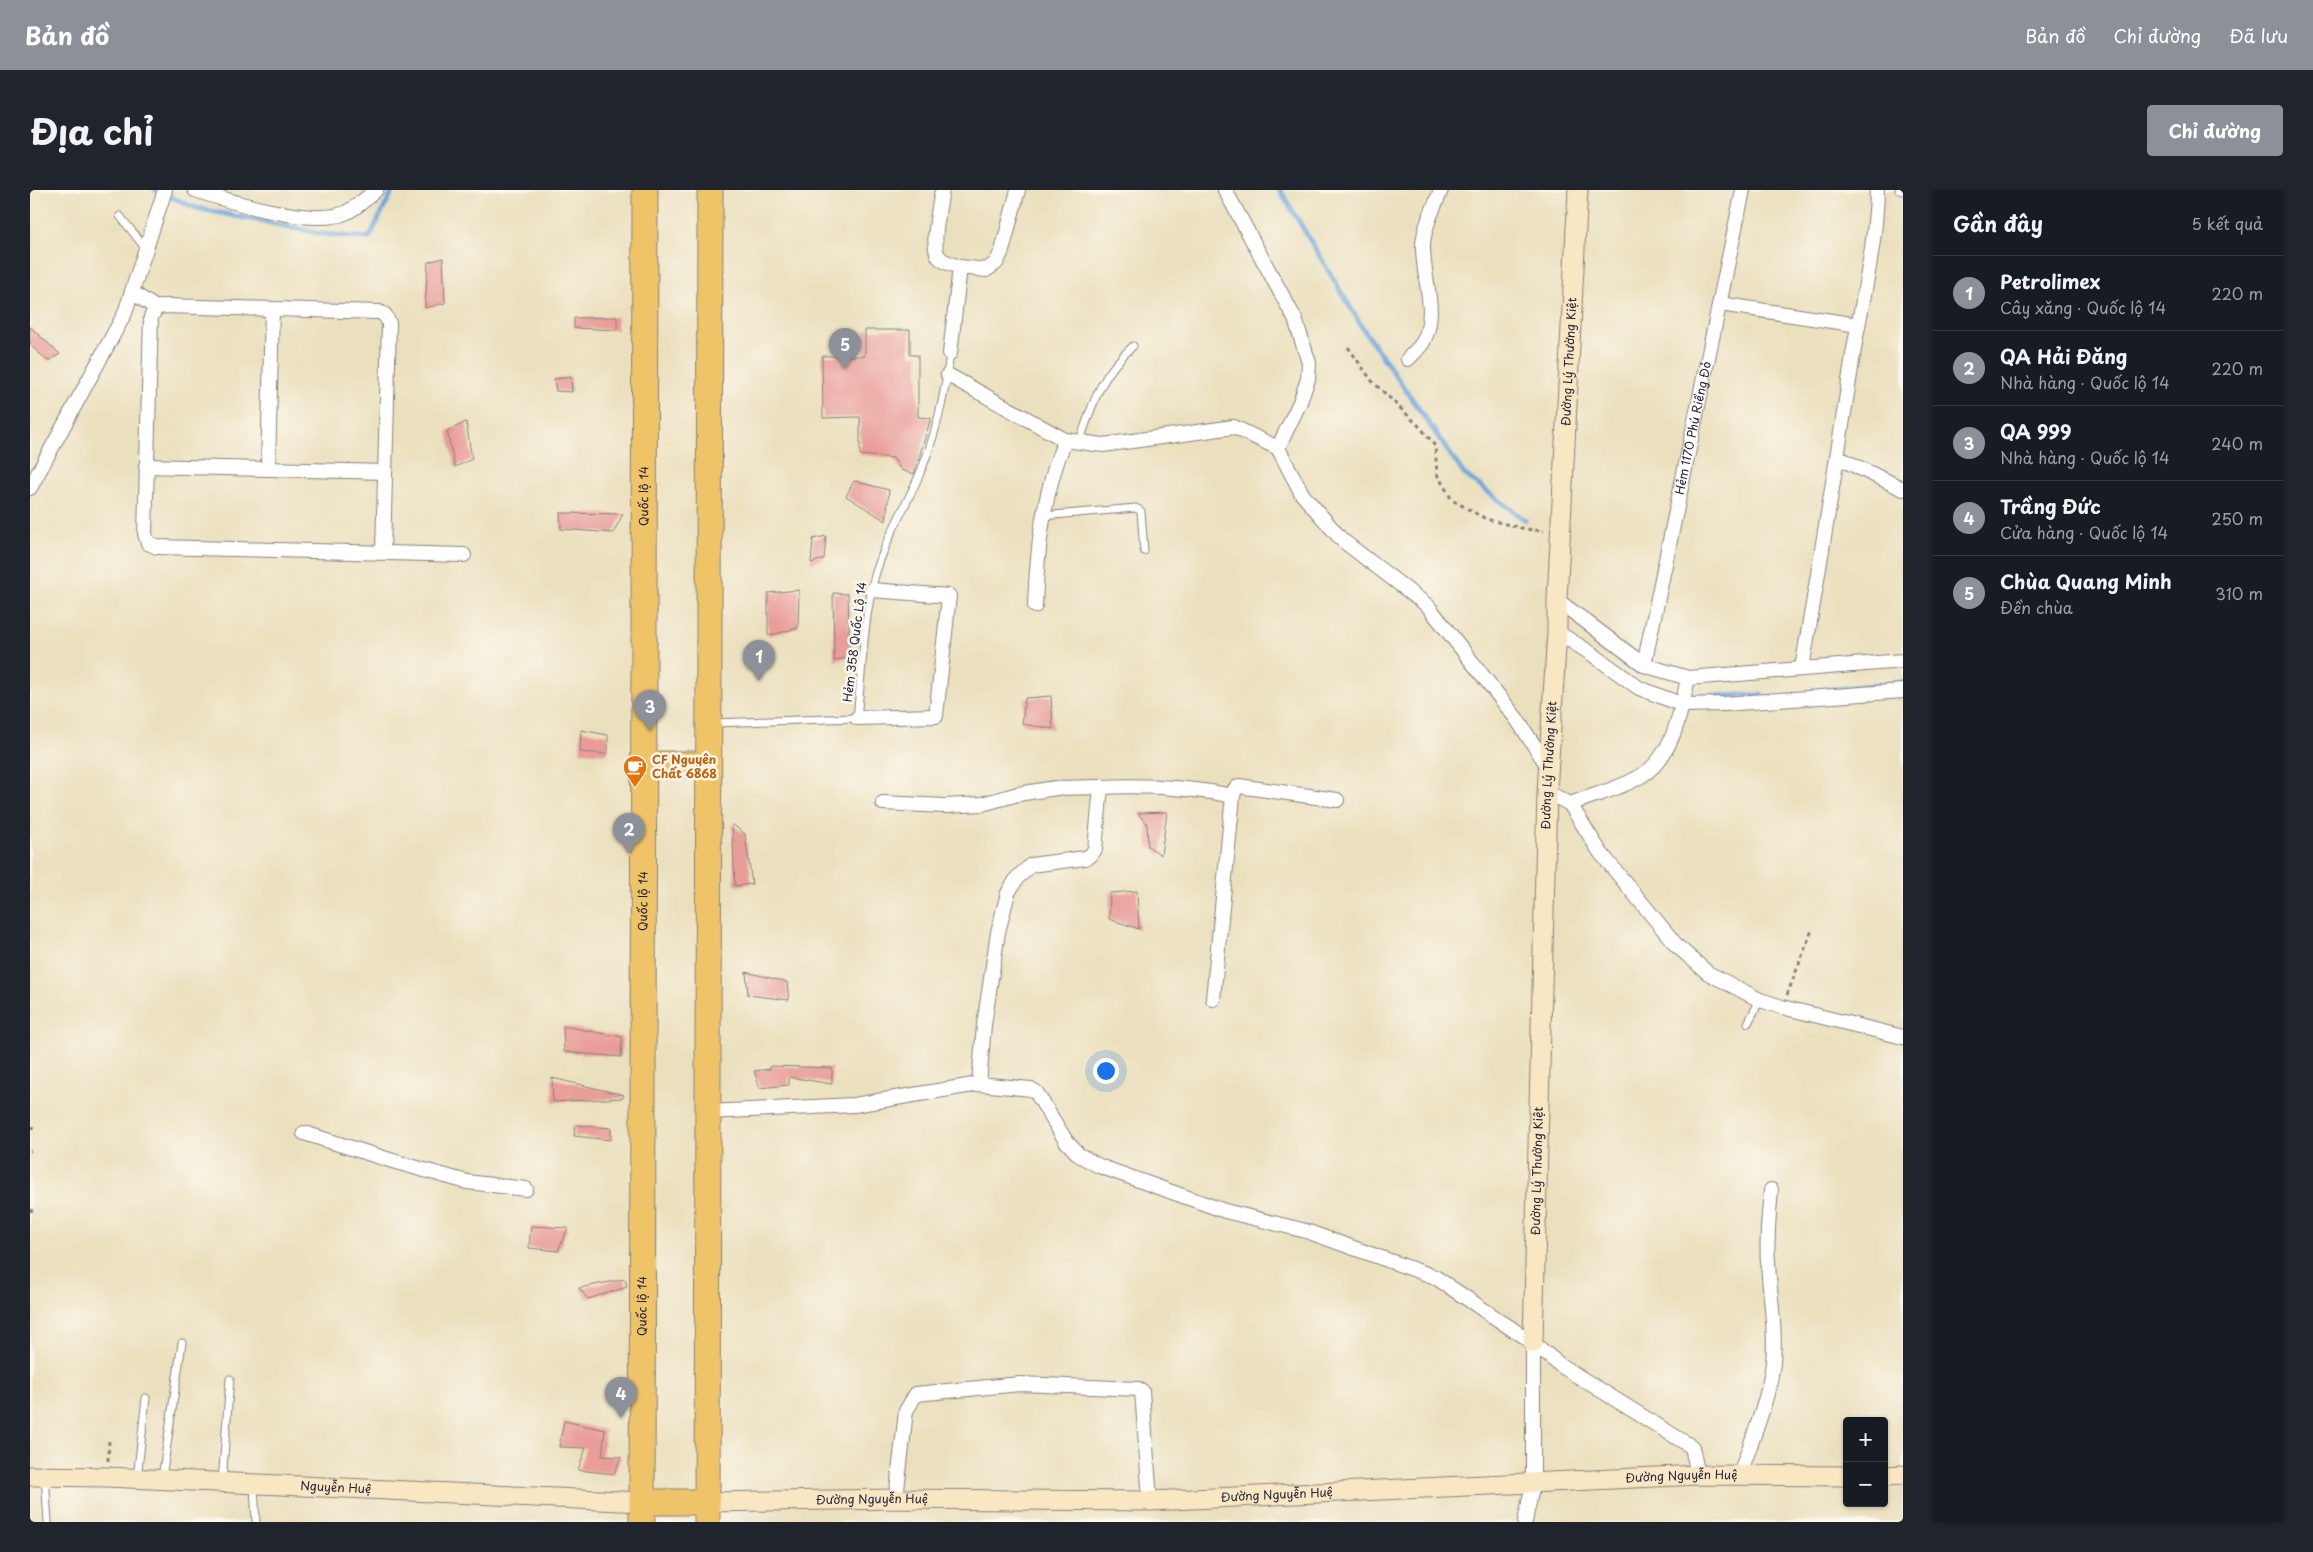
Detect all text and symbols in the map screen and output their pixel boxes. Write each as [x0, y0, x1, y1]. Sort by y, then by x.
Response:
text: Bản đồ [25, 17, 109, 53]
text: Bản đồ [2025, 22, 2086, 49]
text: Chỉ đường [2114, 22, 2201, 49]
text: Đã lưu [2229, 22, 2288, 49]
text: Địa chỉ [30, 104, 153, 157]
button: Chỉ đường [2147, 105, 2283, 156]
text: Gần đây [1953, 207, 2043, 239]
text: 5 kết quả [2192, 211, 2263, 235]
text: Petrolimex [2000, 267, 2100, 295]
text: 1 [1965, 281, 1973, 305]
text: 220 m [2212, 281, 2263, 305]
text: Cây xăng · Quốc lộ 14 [2000, 295, 2166, 319]
street label: Đường Lý Thường Kiệt [1556, 297, 1580, 427]
pin: 5 [829, 328, 861, 369]
text: QA Hải Đăng [2000, 342, 2127, 370]
text: 2 [1963, 356, 1975, 380]
text: 220 m [2212, 356, 2263, 380]
street label: Hẻm 1170 Phú Riềng Đỏ [1670, 359, 1715, 496]
text: Nhà hàng · Quốc lộ 14 [2000, 370, 2170, 394]
text: QA 999 [2000, 417, 2071, 445]
text: 3 [1964, 431, 1974, 455]
text: 240 m [2211, 431, 2263, 455]
text: Nhà hàng · Quốc lộ 14 [2000, 445, 2170, 469]
street label: Quốc lộ 14 [634, 466, 652, 526]
text: Trầng Đức [2000, 492, 2101, 520]
text: 4 [1964, 506, 1974, 530]
text: 250 m [2212, 506, 2263, 530]
text: Cửa hàng · Quốc lộ 14 [2000, 520, 2168, 544]
text: Chùa Quang Minh [2000, 567, 2172, 595]
street label: Hẻm 358 Quốc Lộ 14 [838, 581, 870, 703]
text: 5 [1964, 581, 1974, 605]
text: 310 m [2215, 581, 2263, 605]
text: Đền chùa [2000, 595, 2073, 619]
pin: 1 [743, 640, 775, 681]
pin: 3 [634, 690, 666, 731]
street label: Đường Lý Thường Kiệt [1536, 700, 1561, 830]
place label: CF Nguyên Chất 6868 [652, 750, 717, 782]
cafe icon: CF Nguyên Chất 6868 [622, 754, 648, 788]
pin: 2 [613, 813, 645, 854]
street label: Quốc lộ 14 [633, 871, 651, 931]
your location [1093, 1058, 1119, 1084]
street label: Đường Lý Thường Kiệt [1526, 1106, 1547, 1236]
street label: Quốc lộ 14 [632, 1276, 651, 1336]
pin: 4 [605, 1377, 637, 1418]
map controls [1843, 1417, 1888, 1507]
button: + [1843, 1417, 1888, 1462]
button: − [1843, 1462, 1888, 1507]
street label: Đường Nguyễn Huệ [1625, 1465, 1738, 1486]
street label: Nguyễn Huệ [300, 1476, 372, 1497]
street label: Đường Nguyễn Huệ [1220, 1482, 1333, 1506]
street label: Đường Nguyễn Huệ [816, 1489, 928, 1508]

